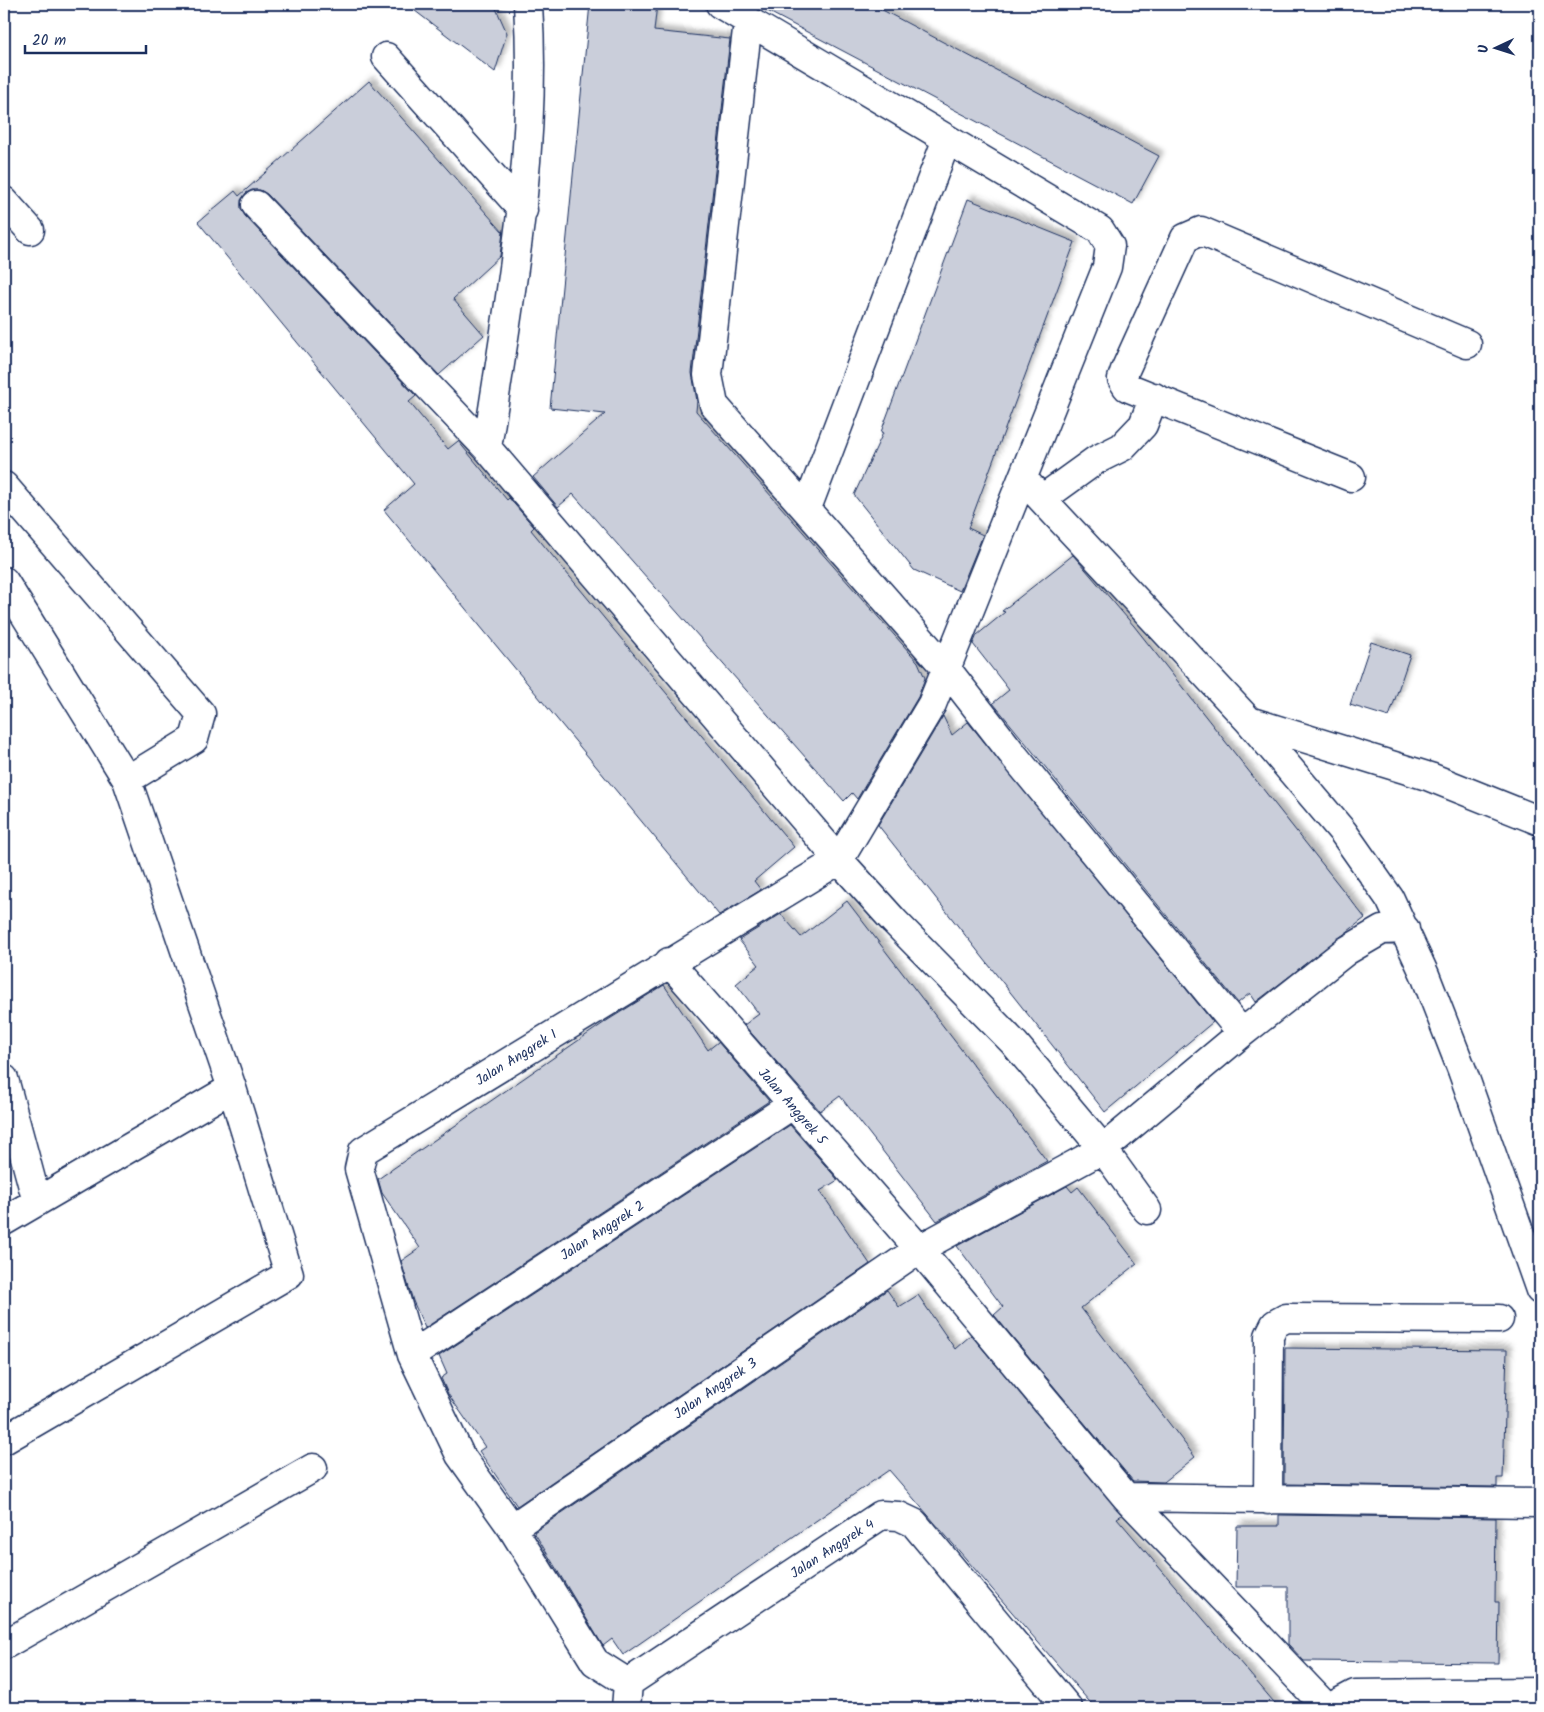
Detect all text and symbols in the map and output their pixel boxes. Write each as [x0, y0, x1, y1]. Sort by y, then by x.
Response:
scale bar [25, 22, 146, 54]
north arrow [1472, 22, 1522, 72]
text: 20 m [32, 29, 66, 53]
text: U [1473, 43, 1495, 54]
street label: Jalan Anggrek I [471, 1024, 562, 1092]
street label: Jalan Anggrek 5 [752, 1063, 833, 1151]
street label: Jalan Anggrek 2 [556, 1195, 649, 1266]
street label: Jalan Anggrek 3 [669, 1353, 762, 1425]
street label: Jalan Anggrek 4 [786, 1513, 879, 1584]

